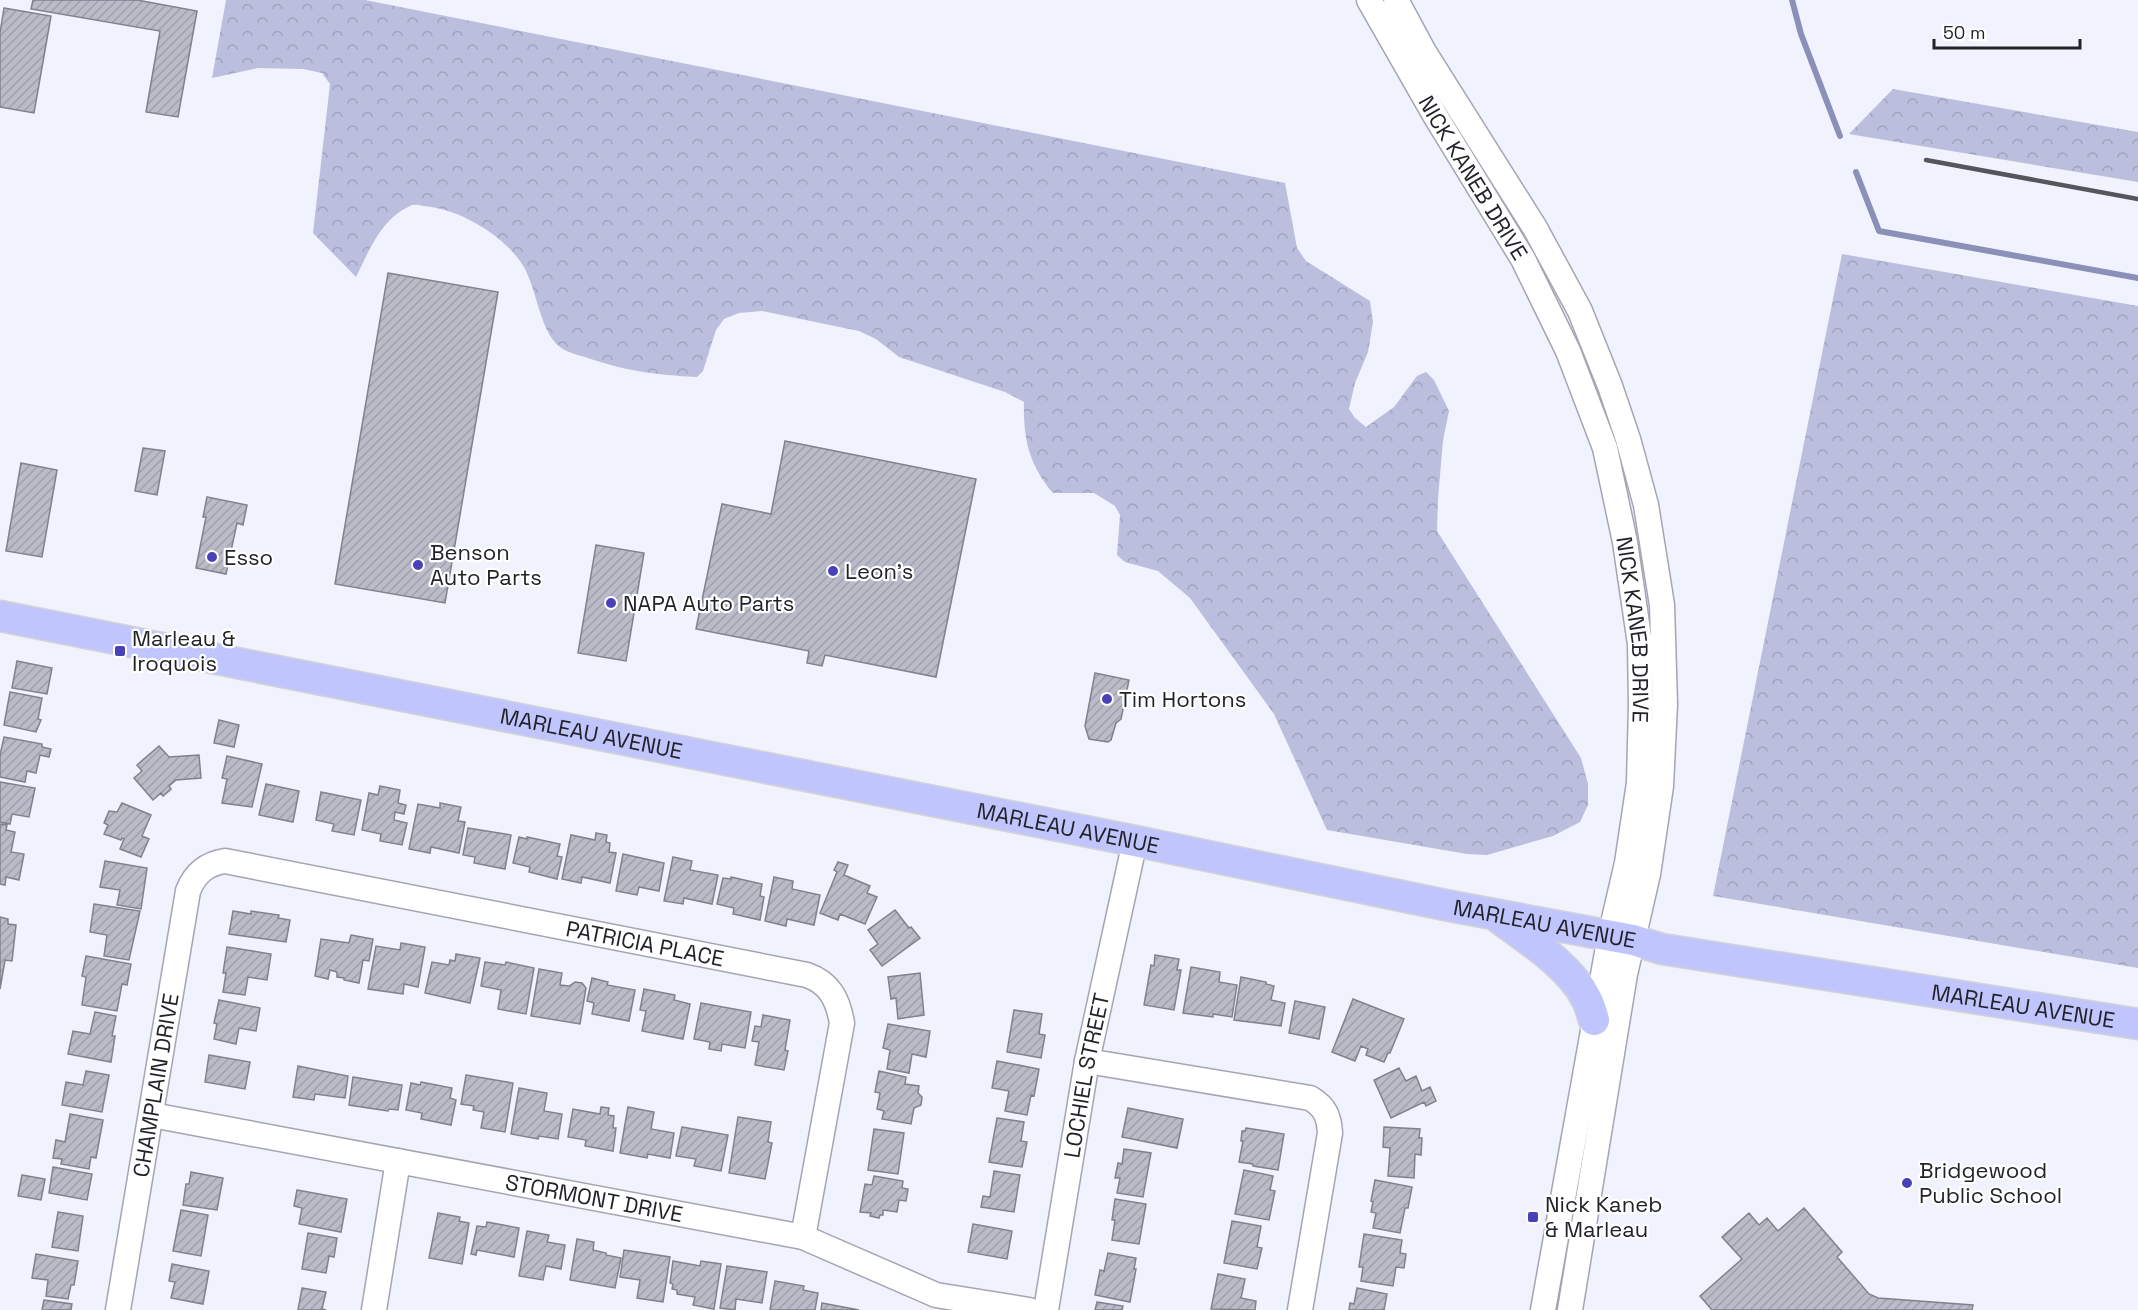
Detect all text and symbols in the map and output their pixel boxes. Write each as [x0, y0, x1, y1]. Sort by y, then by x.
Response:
scale bar [1934, 12, 2080, 50]
text: 50 m [1943, 21, 1985, 44]
street label: NICK KANEB DRIVE [1413, 90, 1534, 265]
street label: NICK KANEB DRIVE [1610, 535, 1655, 723]
place label: Benson Auto Parts [430, 538, 542, 591]
place label: Esso [224, 543, 273, 571]
marker: Esso [205, 550, 219, 564]
place label: Leon's [845, 557, 913, 585]
marker: Benson Auto Parts [411, 558, 425, 572]
marker: Leon's [826, 564, 840, 578]
place label: NAPA Auto Parts [623, 589, 794, 617]
marker: NAPA Auto Parts [604, 596, 618, 610]
place label: Marleau & Iroquois [132, 624, 235, 677]
marker: Marleau & Iroquois [113, 644, 127, 658]
place label: Tim Hortons [1119, 685, 1246, 713]
marker: Tim Hortons [1100, 692, 1114, 706]
street label: MARLEAU AVENUE [498, 702, 685, 765]
street label: MARLEAU AVENUE [975, 796, 1162, 860]
street label: MARLEAU AVENUE [1451, 893, 1638, 954]
street label: PATRICIA PLACE [564, 914, 726, 972]
street label: MARLEAU AVENUE [1930, 978, 2117, 1034]
street label: LOCHIEL STREET [1057, 990, 1115, 1160]
street label: CHAMPLAIN DRIVE [126, 991, 185, 1179]
place label: Bridgewood Public School [1919, 1156, 2062, 1209]
street label: STORMONT DRIVE [503, 1168, 685, 1228]
marker: Bridgewood Public School [1900, 1176, 1914, 1190]
place label: Nick Kaneb & Marleau [1545, 1190, 1662, 1243]
marker: Nick Kaneb & Marleau [1526, 1210, 1540, 1224]

